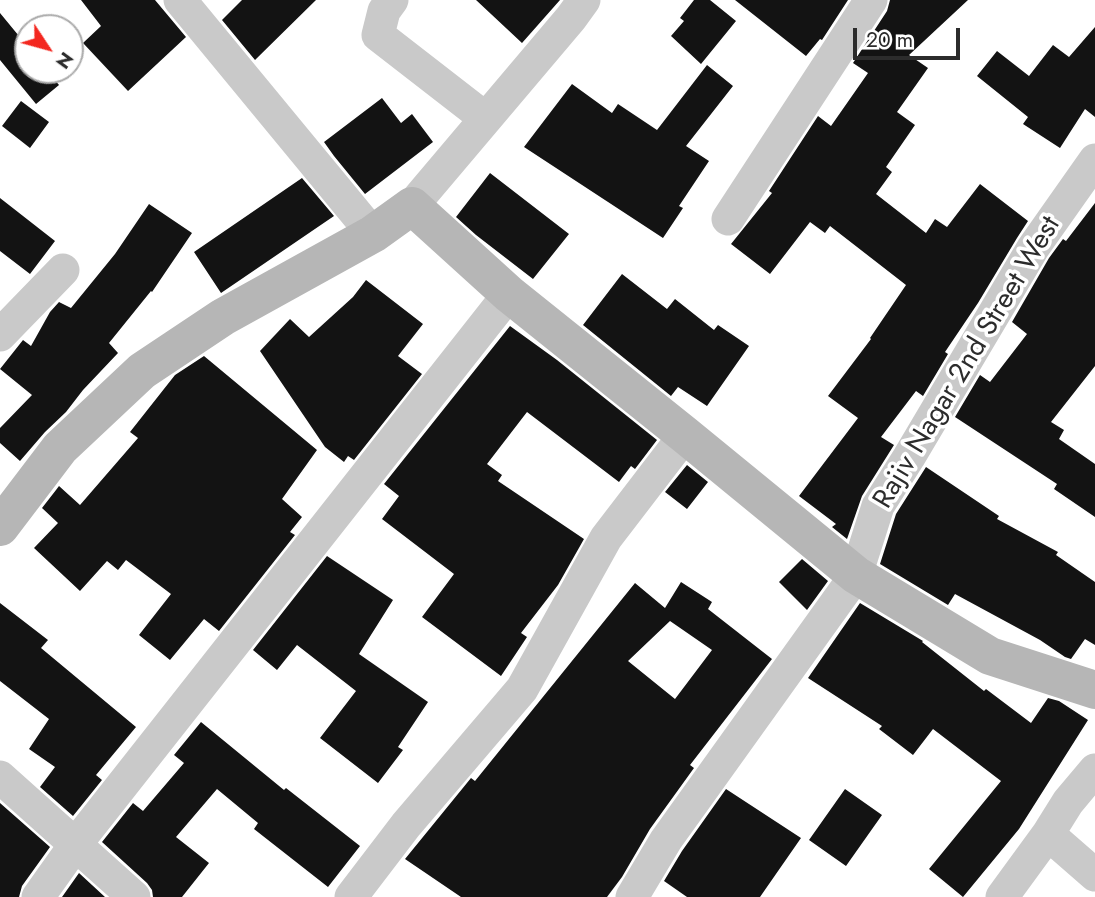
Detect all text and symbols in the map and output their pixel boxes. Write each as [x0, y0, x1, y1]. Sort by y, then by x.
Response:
north arrow [14, 14, 84, 84]
scale bar [857, 14, 964, 58]
text: 20 m [866, 25, 913, 55]
text: N [49, 46, 80, 75]
street label: Rajiv Nagar 2nd Street West [867, 211, 1069, 515]

